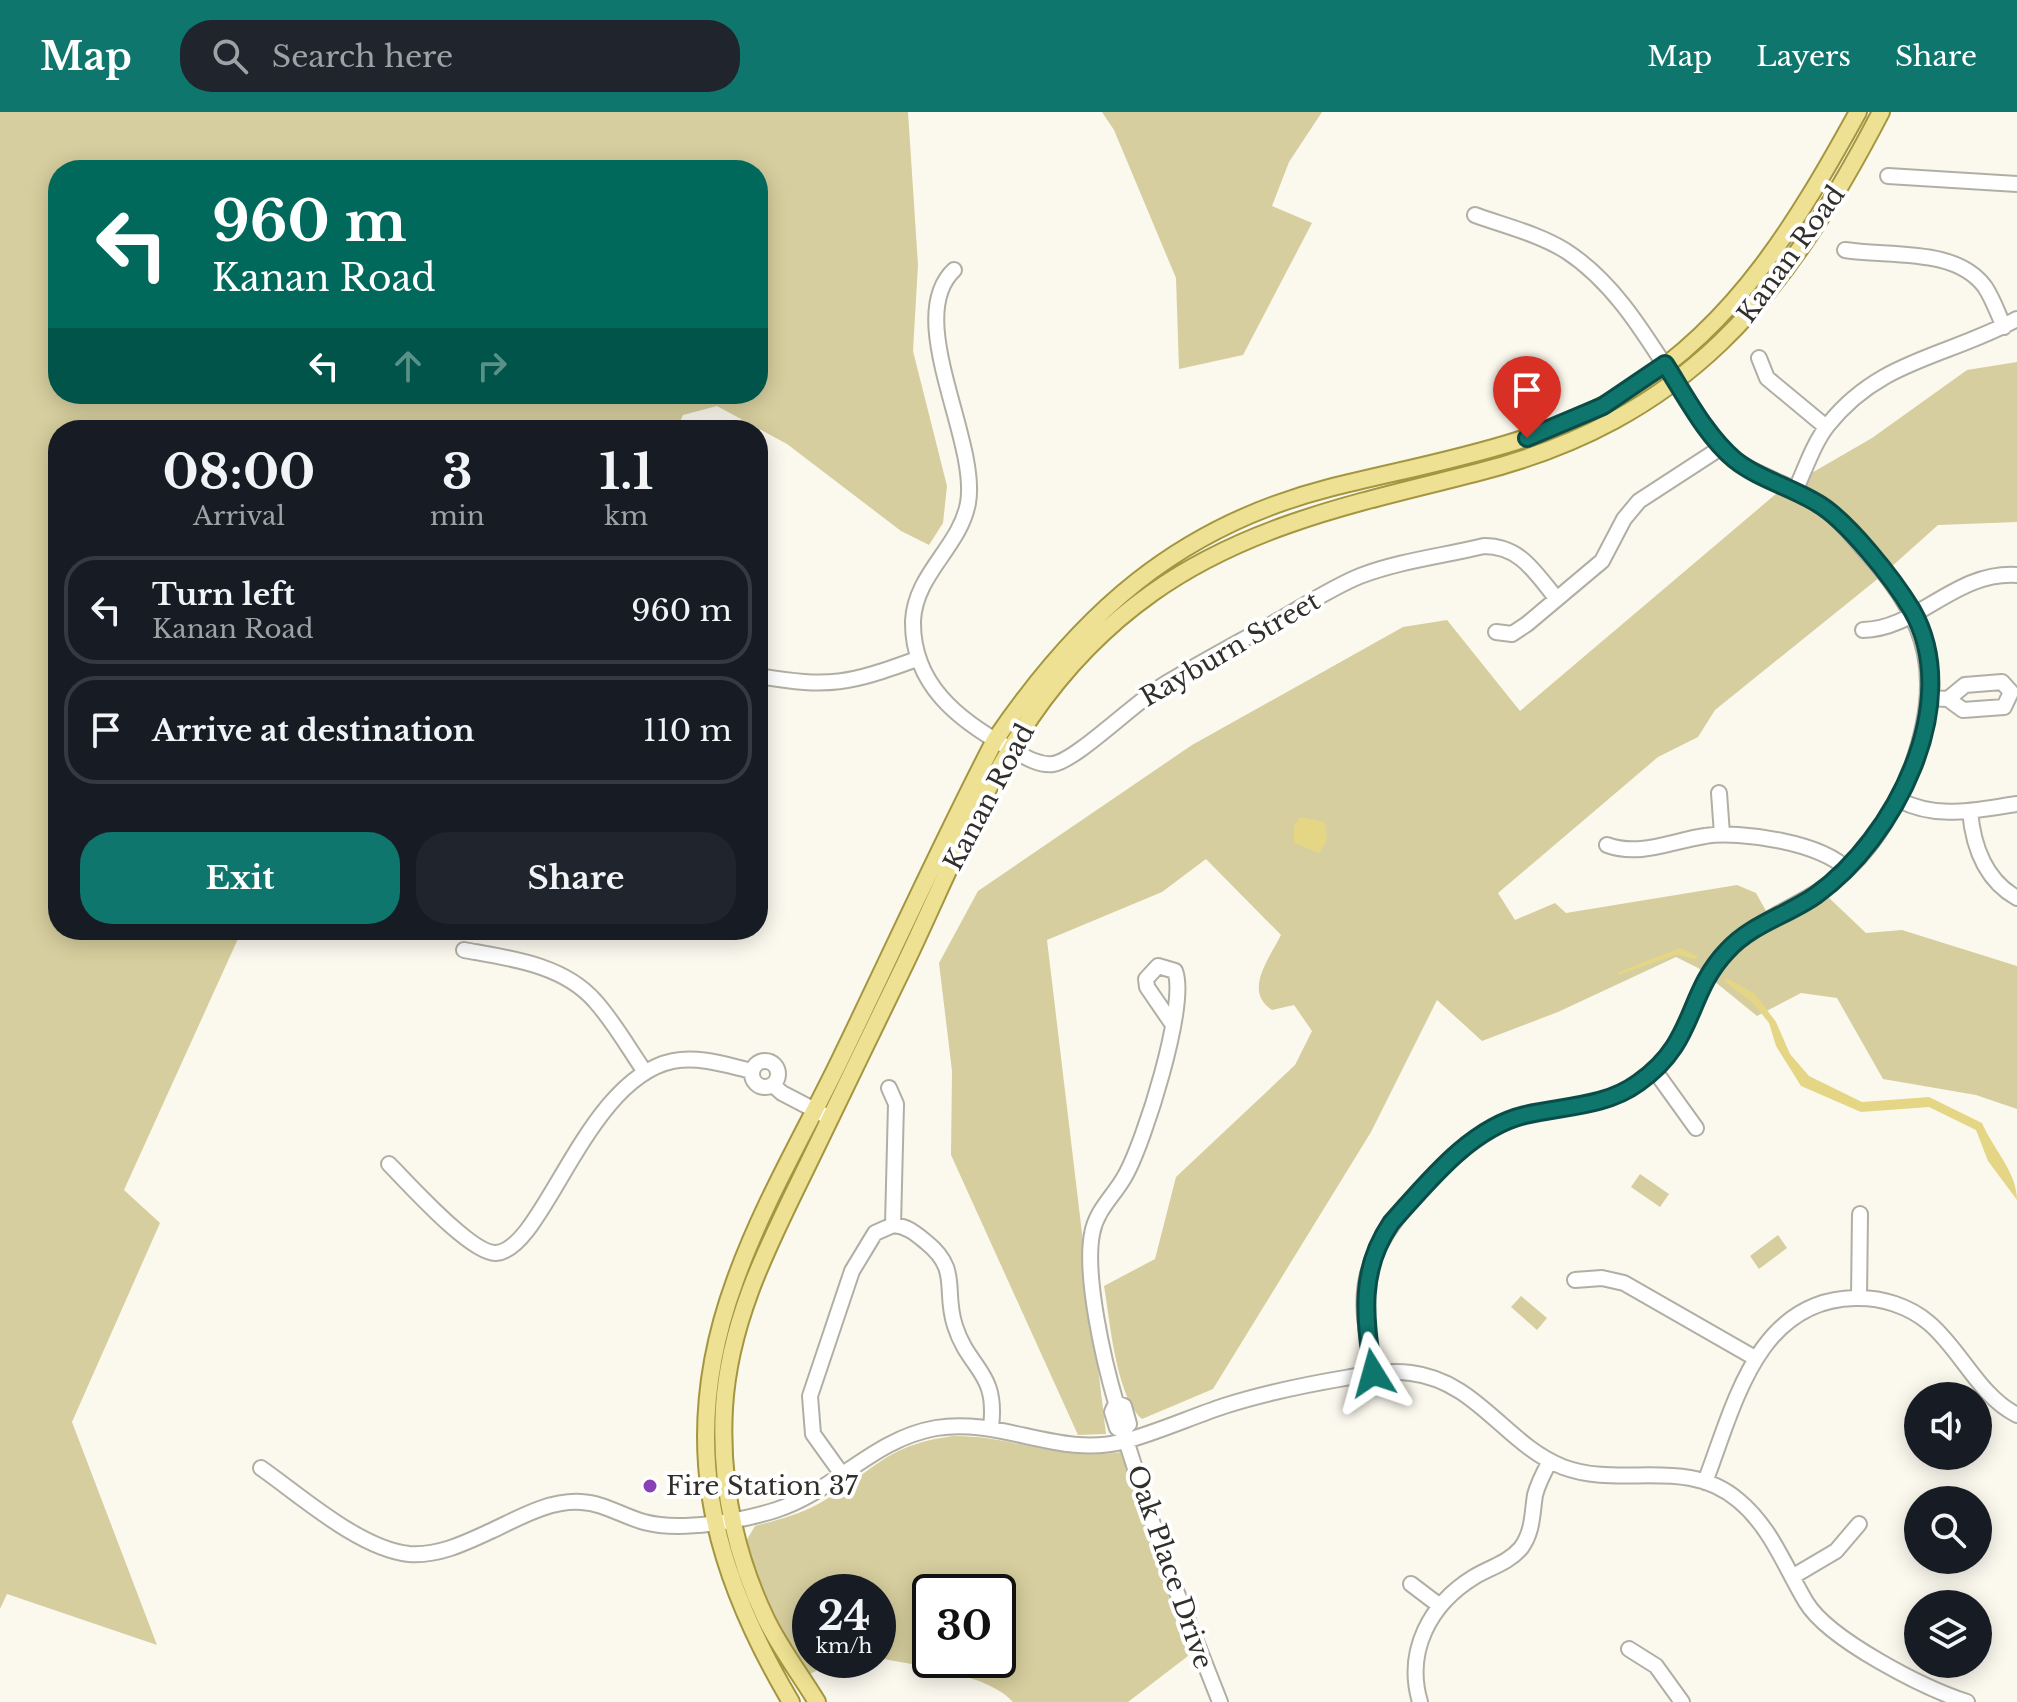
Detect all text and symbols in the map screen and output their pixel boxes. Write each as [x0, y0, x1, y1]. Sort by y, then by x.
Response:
search box [180, 20, 740, 92]
text: Map [40, 33, 132, 80]
icon: search [208, 34, 252, 78]
text: Search here [272, 38, 453, 75]
text: Map [1647, 39, 1712, 74]
text: Layers [1756, 39, 1851, 74]
text: Share [1895, 39, 1977, 74]
street label: Kanan Road [1731, 179, 1851, 329]
text: 960 m [212, 187, 407, 256]
icon: left [80, 192, 184, 296]
text: Kanan Road [212, 256, 436, 301]
icon: left [302, 344, 346, 388]
icon: ahead [386, 344, 430, 388]
icon: right [470, 344, 514, 388]
pin [1493, 356, 1561, 438]
icon: arrive [1505, 368, 1549, 412]
text: 08:00 [163, 442, 315, 502]
text: 3 [442, 442, 473, 502]
text: 1.1 [599, 442, 653, 502]
text: Arrival [193, 500, 285, 532]
text: min [430, 500, 485, 532]
text: km [604, 500, 648, 532]
text: Turn left [152, 576, 295, 613]
street label: Rayburn Street [1135, 585, 1325, 713]
icon: left [84, 588, 128, 632]
text: 960 m [631, 592, 732, 629]
text: Kanan Road [152, 613, 314, 645]
icon: arrive [84, 708, 128, 752]
text: Arrive at destination [152, 712, 475, 749]
text: 110 m [643, 712, 732, 749]
street label: Kanan Road [937, 718, 1041, 876]
button: Exit [80, 832, 400, 924]
button: Share [416, 832, 736, 924]
position arrow [1331, 1331, 1415, 1415]
map controls [1904, 1382, 1992, 1678]
button: sound [1904, 1382, 1992, 1470]
street label: Oak Place Drive [1120, 1461, 1220, 1673]
place label: Fire Station 37 [666, 1470, 859, 1502]
marker: Fire Station 37 [641, 1477, 659, 1495]
button: search [1904, 1486, 1992, 1574]
speed limit sign: 30 [912, 1574, 1016, 1678]
button: layers [1904, 1590, 1992, 1678]
text: 24 [818, 1591, 870, 1641]
text: km/h [816, 1634, 872, 1658]

